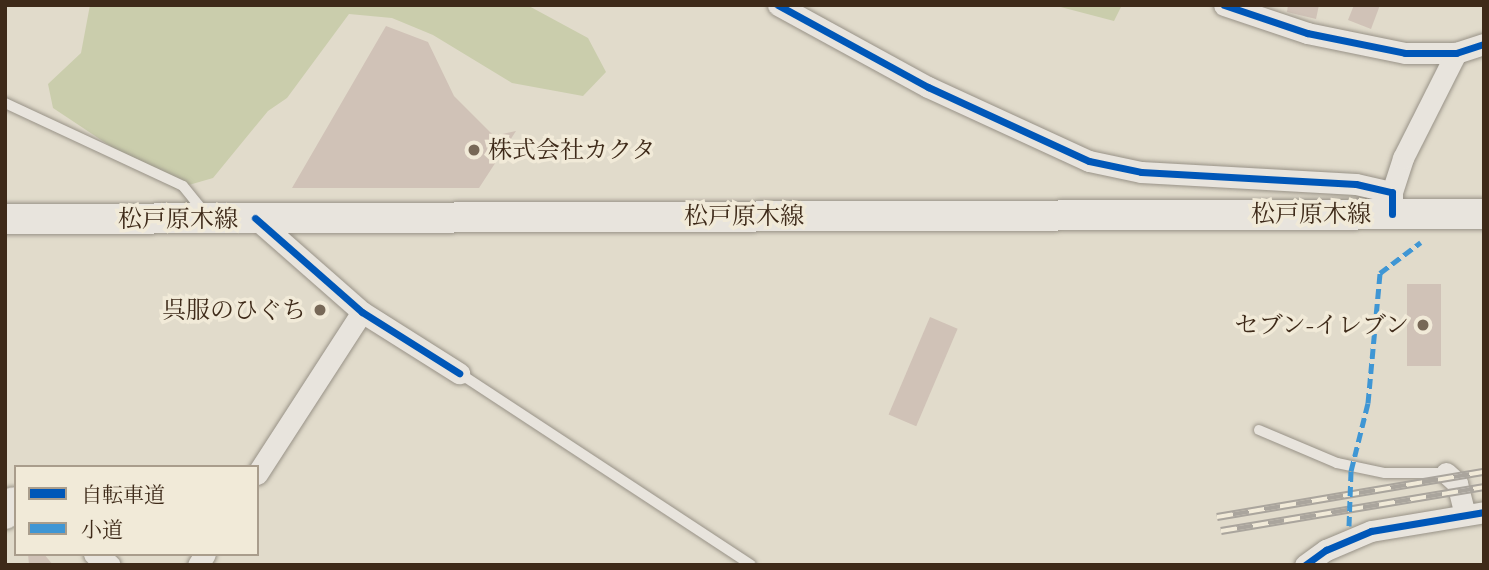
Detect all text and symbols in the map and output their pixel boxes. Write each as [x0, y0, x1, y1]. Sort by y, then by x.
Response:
place label: 株式会社カクタ [488, 136, 656, 164]
marker: 株式会社カクタ [466, 142, 482, 158]
street label: 松戸原木線 [1251, 200, 1371, 228]
street label: 松戸原木線 [684, 202, 804, 230]
street label: 松戸原木線 [118, 205, 238, 233]
place label: 呉服のひぐち [162, 296, 306, 324]
marker: 呉服のひぐち [312, 302, 328, 318]
place label: セブン-イレブン [1233, 311, 1409, 339]
marker: セブン-イレブン [1415, 317, 1431, 333]
legend [14, 465, 259, 556]
text: 自転車道 [81, 479, 165, 510]
text: 小道 [81, 514, 123, 545]

